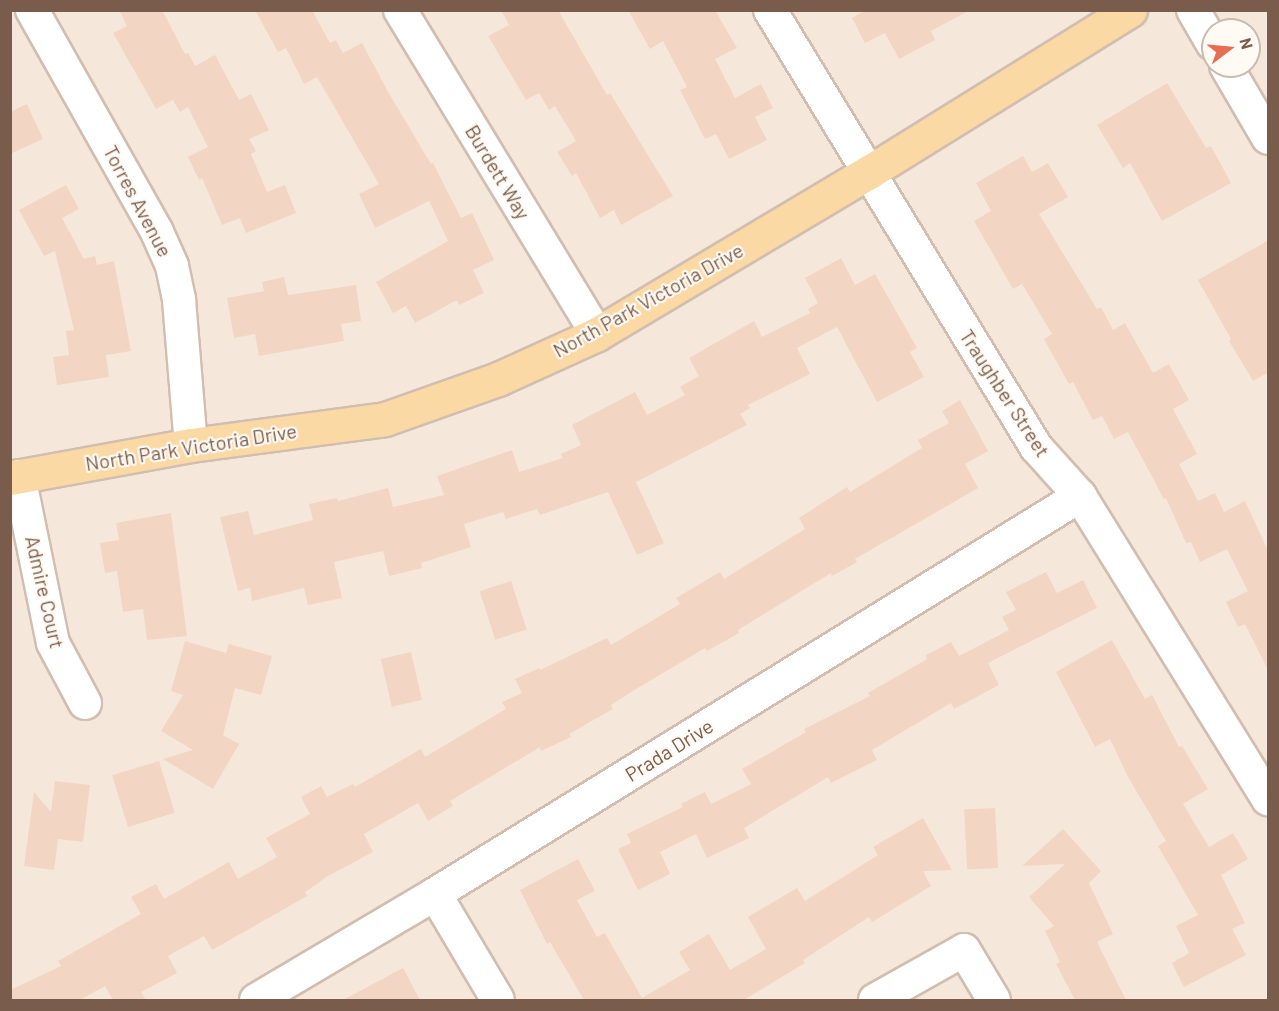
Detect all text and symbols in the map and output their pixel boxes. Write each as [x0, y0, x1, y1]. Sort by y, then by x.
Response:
north arrow [1201, 18, 1261, 78]
text: N [1236, 36, 1257, 51]
street label: Burdett Way [460, 120, 536, 224]
street label: Torres Avenue [99, 141, 177, 261]
street label: North Park Victoria Drive [549, 238, 747, 362]
street label: Traughber Street [955, 325, 1055, 461]
street label: North Park Victoria Drive [84, 418, 298, 476]
street label: Admire Court [20, 533, 70, 651]
street label: Prada Drive [621, 714, 717, 786]

